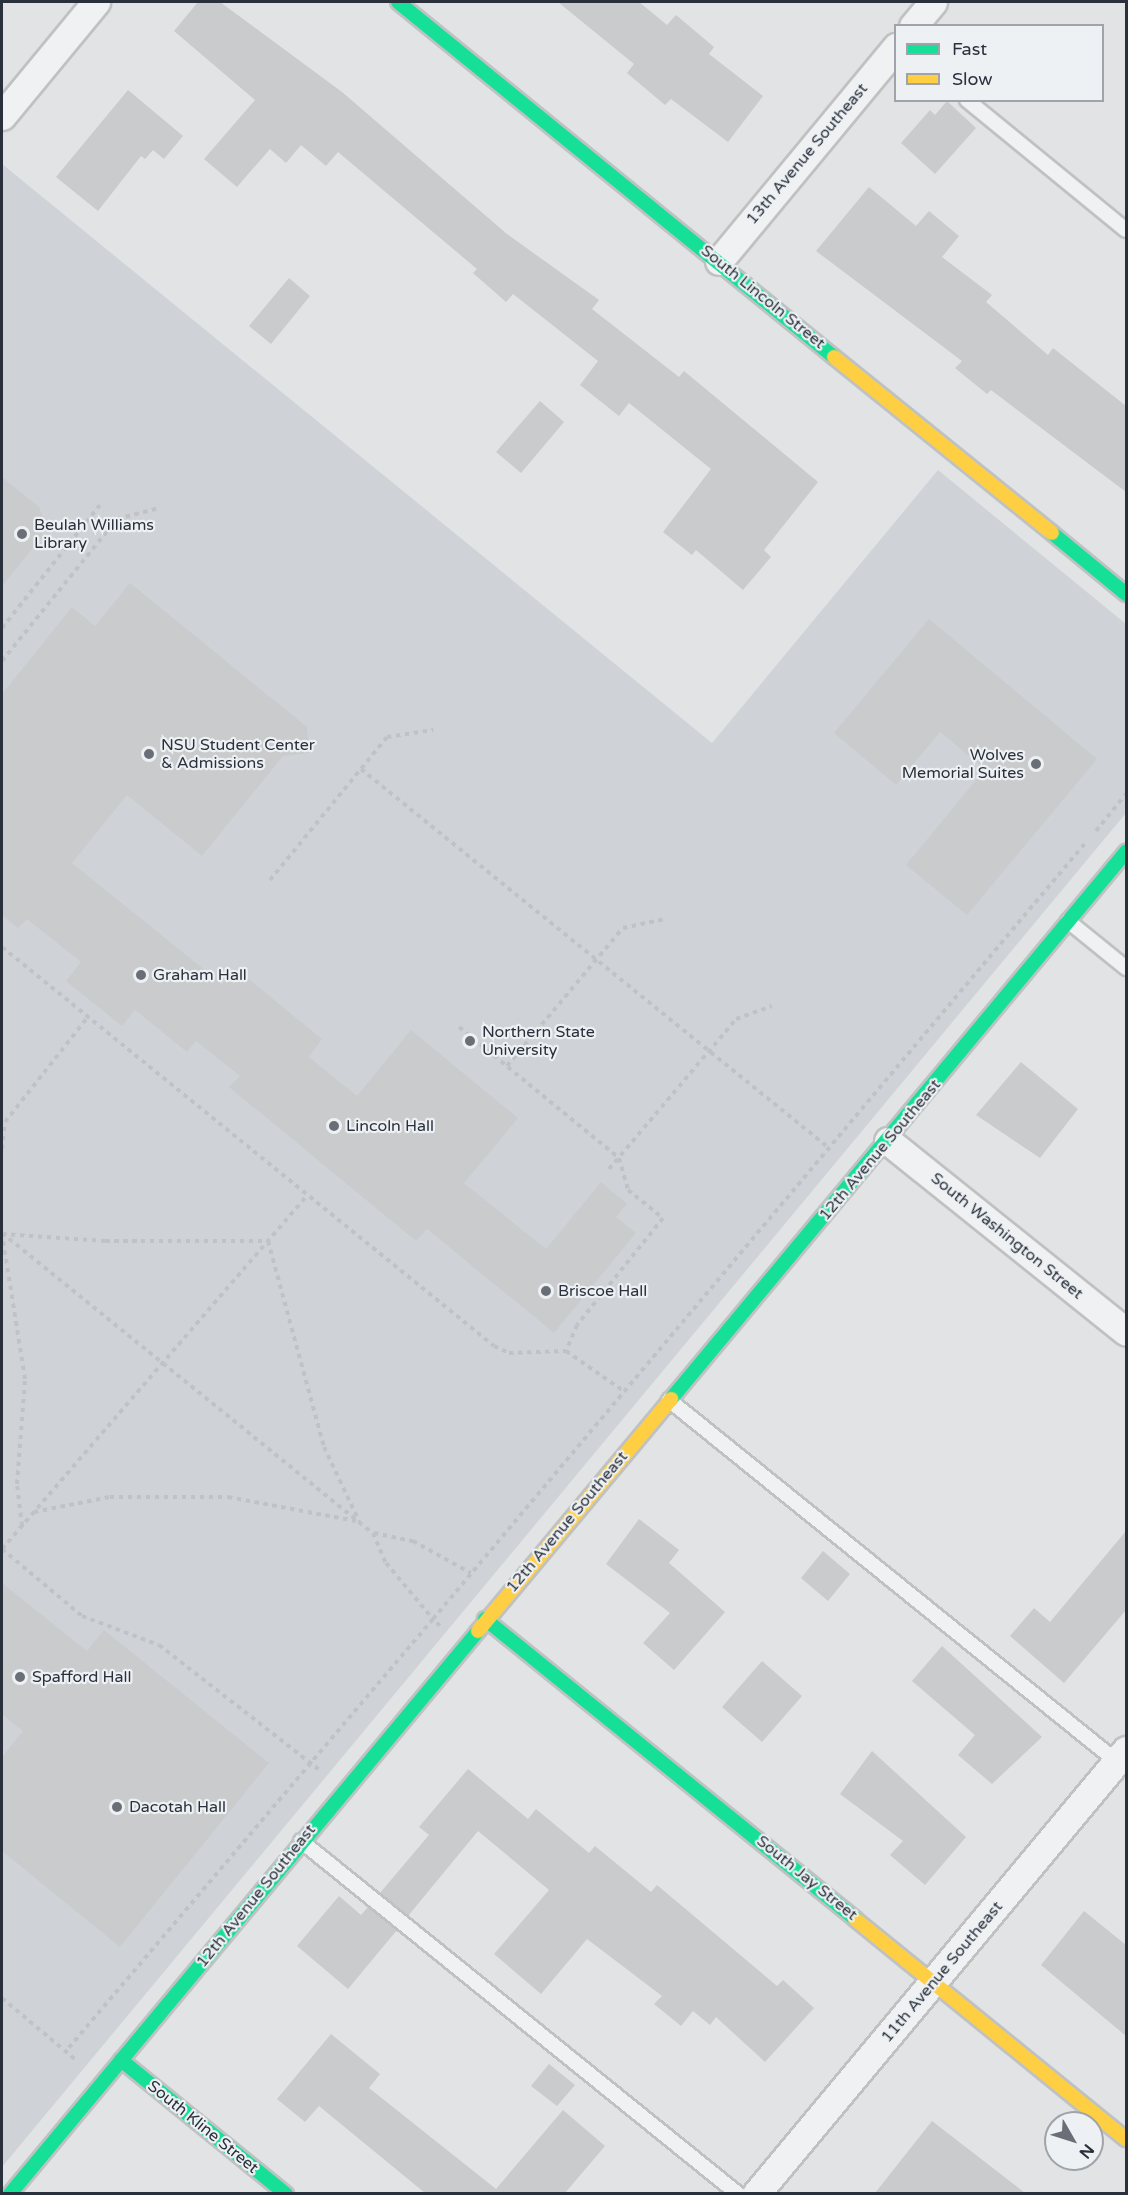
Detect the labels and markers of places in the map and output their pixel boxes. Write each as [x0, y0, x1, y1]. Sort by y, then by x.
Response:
place label: Beulah Williams Library [34, 515, 154, 553]
marker: Beulah Williams Library [15, 527, 29, 541]
place label: NSU Student Center & Admissions [161, 735, 315, 773]
place label: Wolves Memorial Suites [902, 745, 1024, 783]
marker: NSU Student Center & Admissions [142, 747, 156, 761]
marker: Wolves Memorial Suites [1029, 757, 1043, 771]
place label: Graham Hall [153, 965, 247, 985]
marker: Graham Hall [134, 968, 148, 982]
place label: Northern State University [482, 1022, 595, 1060]
marker: Northern State University [463, 1034, 477, 1048]
place label: Lincoln Hall [346, 1116, 434, 1136]
marker: Lincoln Hall [327, 1119, 341, 1133]
place label: Briscoe Hall [558, 1281, 647, 1301]
marker: Briscoe Hall [539, 1284, 553, 1298]
place label: Spafford Hall [32, 1667, 131, 1687]
marker: Spafford Hall [13, 1670, 27, 1684]
place label: Dacotah Hall [129, 1797, 226, 1817]
marker: Dacotah Hall [110, 1800, 124, 1814]

